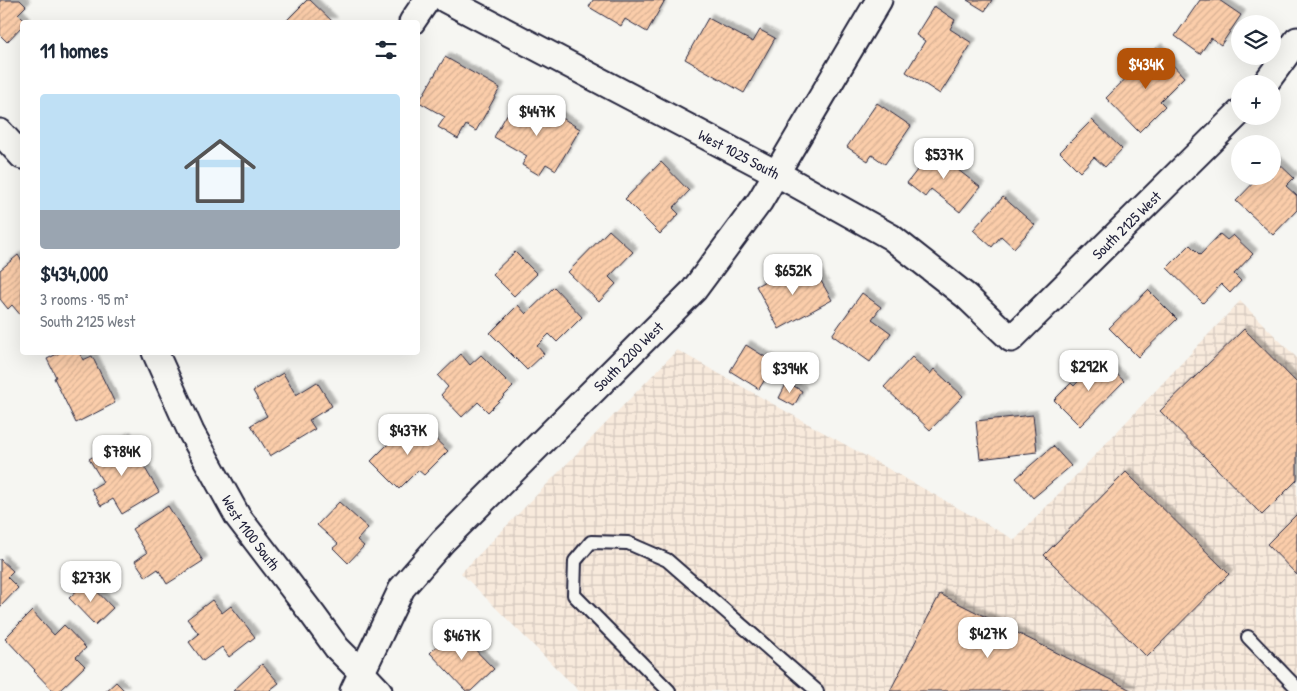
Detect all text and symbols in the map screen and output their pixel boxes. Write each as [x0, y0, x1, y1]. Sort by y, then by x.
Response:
map controls [1231, 15, 1281, 185]
button: layers [1231, 15, 1281, 65]
text: 11 homes [40, 36, 108, 65]
icon: filters [372, 36, 400, 64]
pin: $434K [1111, 48, 1181, 90]
text: $434K [1128, 53, 1164, 75]
button: + [1231, 75, 1281, 125]
pin: $447K [502, 94, 572, 137]
text: $447K [519, 100, 555, 122]
street label: West 1025 South [695, 124, 783, 184]
icon: home [175, 126, 265, 216]
button: − [1231, 135, 1281, 185]
pin: $537K [909, 138, 979, 180]
text: $537K [925, 143, 963, 165]
street label: South 2125 West [1087, 185, 1166, 264]
pin: $652K [758, 254, 828, 296]
text: $434,000 [40, 259, 108, 288]
text: $652K [774, 259, 812, 281]
text: 3 rooms · 95 m² [40, 288, 128, 310]
text: South 2125 West [40, 310, 135, 332]
street label: South 2200 West [588, 316, 668, 396]
pin: $292K [1054, 350, 1124, 392]
pin: $394K [755, 352, 825, 394]
text: $292K [1070, 355, 1108, 377]
text: $394K [772, 357, 808, 379]
pin: $437K [373, 414, 443, 456]
text: $437K [389, 419, 427, 441]
pin: $784K [87, 434, 157, 477]
text: $784K [103, 440, 141, 462]
street label: West 1100 South [217, 491, 285, 574]
pin: $273K [56, 560, 126, 603]
text: $273K [71, 566, 111, 588]
pin: $427K [953, 616, 1023, 659]
pin: $467K [427, 618, 497, 661]
text: $427K [969, 622, 1007, 644]
text: $467K [444, 624, 480, 646]

